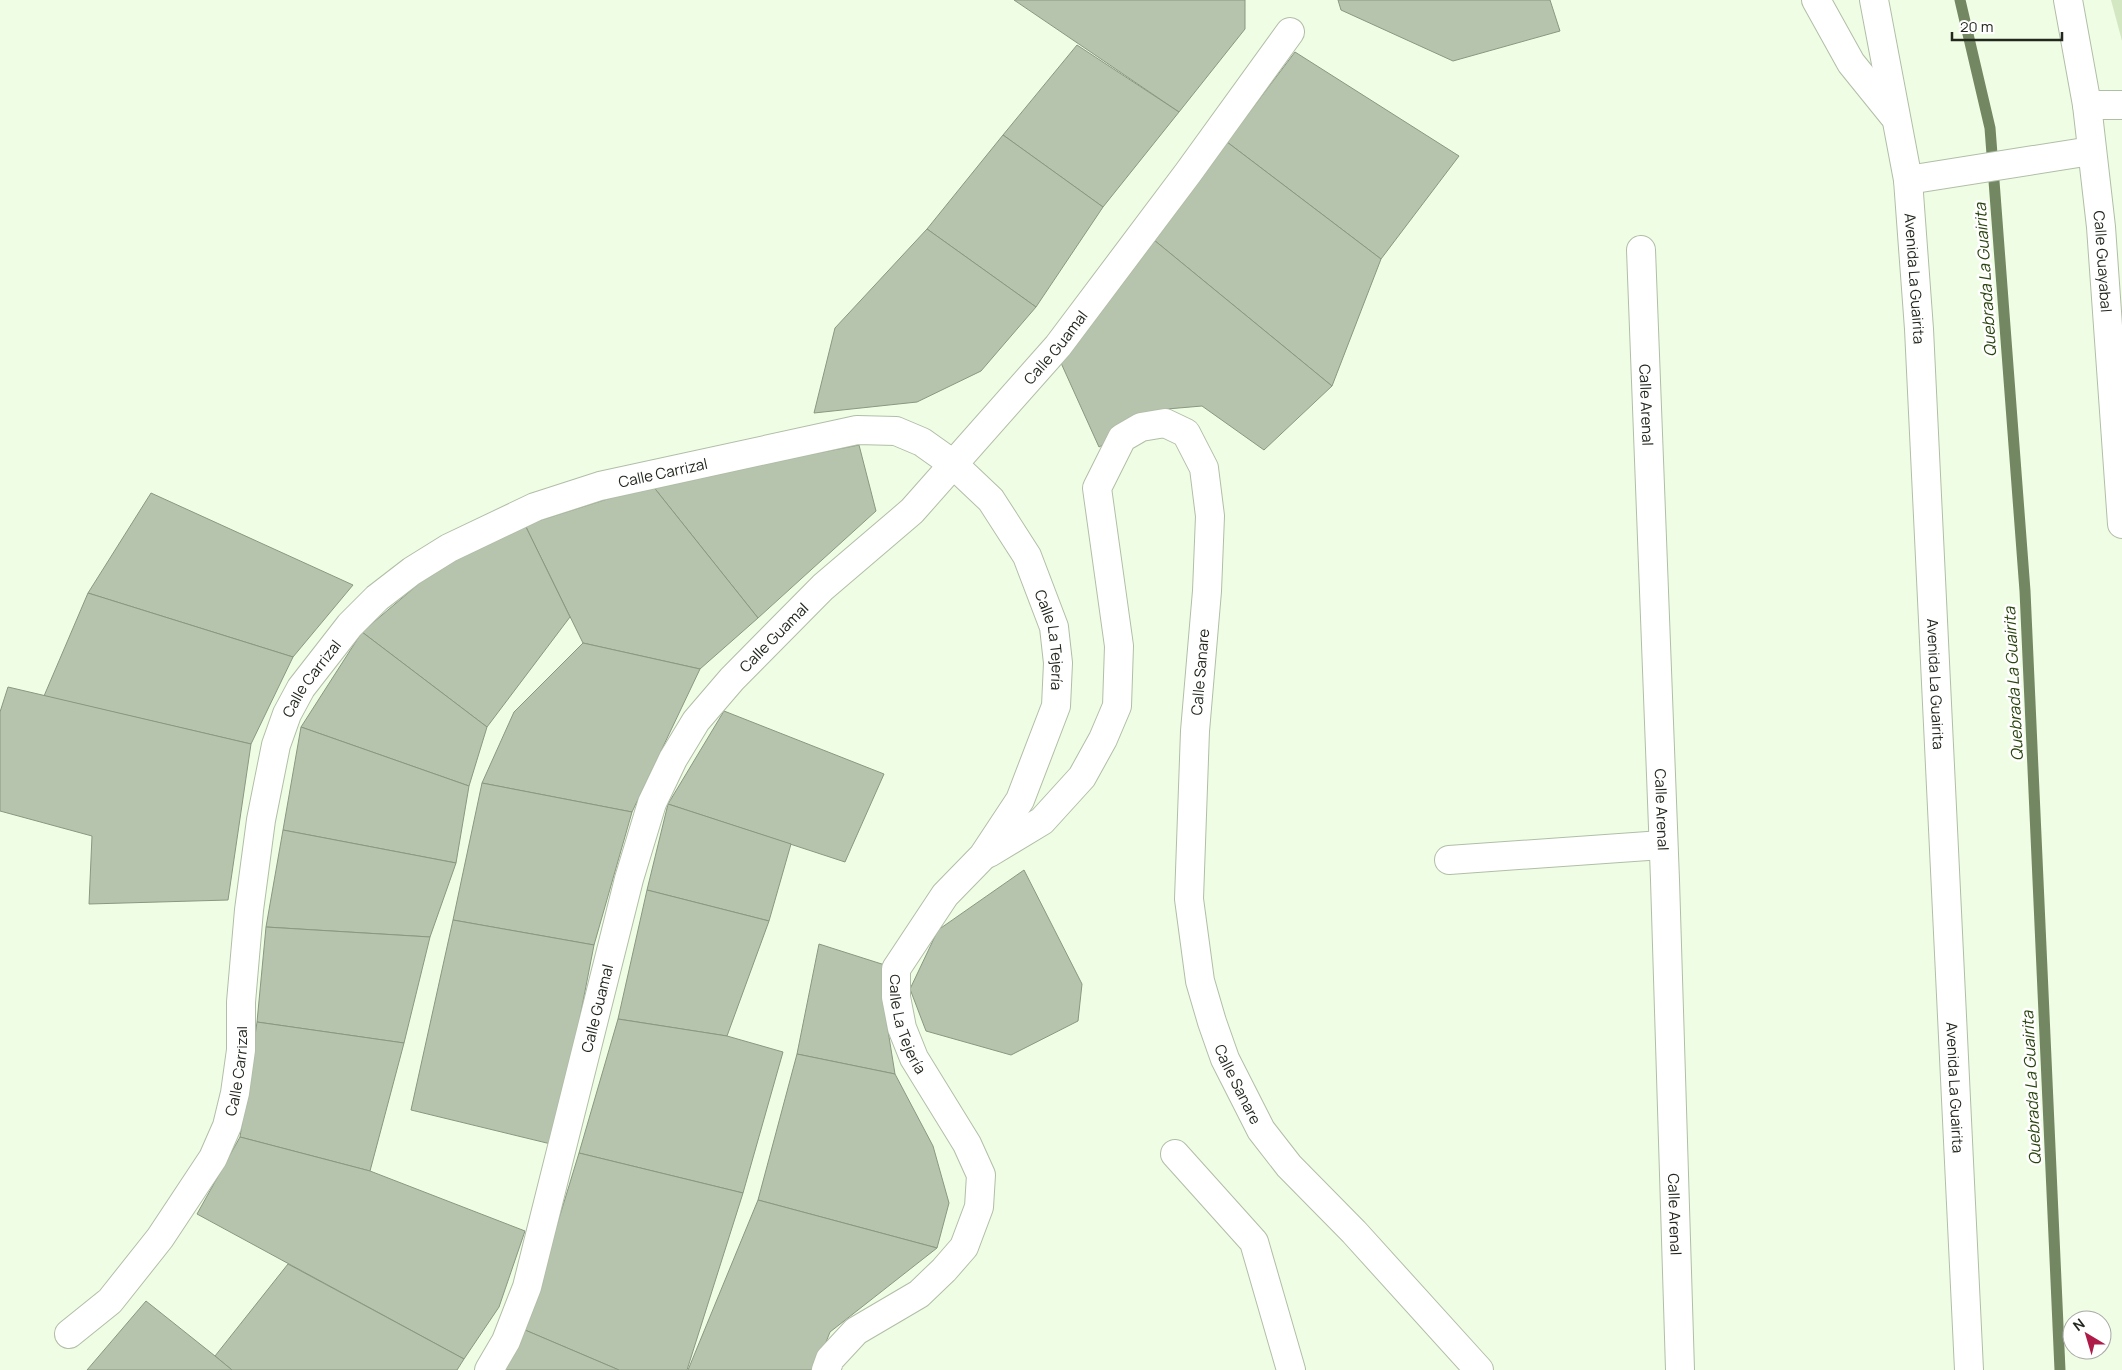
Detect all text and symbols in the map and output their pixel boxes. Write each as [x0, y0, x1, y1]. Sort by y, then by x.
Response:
scale bar [1952, 10, 2062, 42]
text: 20 m [1960, 16, 1993, 37]
water label: Quebrada La Guairita [1969, 201, 2001, 358]
street label: Calle Guayabal [2089, 209, 2118, 313]
street label: Avenida La Guairita [1900, 212, 1930, 344]
street label: Calle Guamal [1018, 306, 1092, 389]
street label: Calle Arenal [1635, 364, 1659, 446]
street label: Calle Carrizal [616, 452, 709, 492]
street label: Calle La Tejería [1030, 586, 1069, 691]
street label: Calle Guamal [734, 598, 813, 677]
water label: Quebrada La Guairita [1998, 605, 2028, 762]
street label: Avenida La Guairita [1922, 618, 1950, 750]
street label: Calle Sanare [1186, 628, 1214, 716]
street label: Calle Carrizal [277, 635, 345, 721]
street label: Calle Arenal [1650, 768, 1674, 851]
street label: Calle Guamal [576, 962, 618, 1054]
street label: Calle La Tejería [886, 974, 932, 1078]
water label: Quebrada La Guairita [2016, 1009, 2046, 1166]
street label: Avenida La Guairita [1942, 1022, 1969, 1154]
street label: Calle Carrizal [219, 1026, 252, 1118]
street label: Calle Sanare [1210, 1041, 1267, 1128]
street label: Calle Arenal [1663, 1173, 1687, 1256]
north arrow [2062, 1310, 2112, 1360]
text: N [2069, 1314, 2089, 1335]

